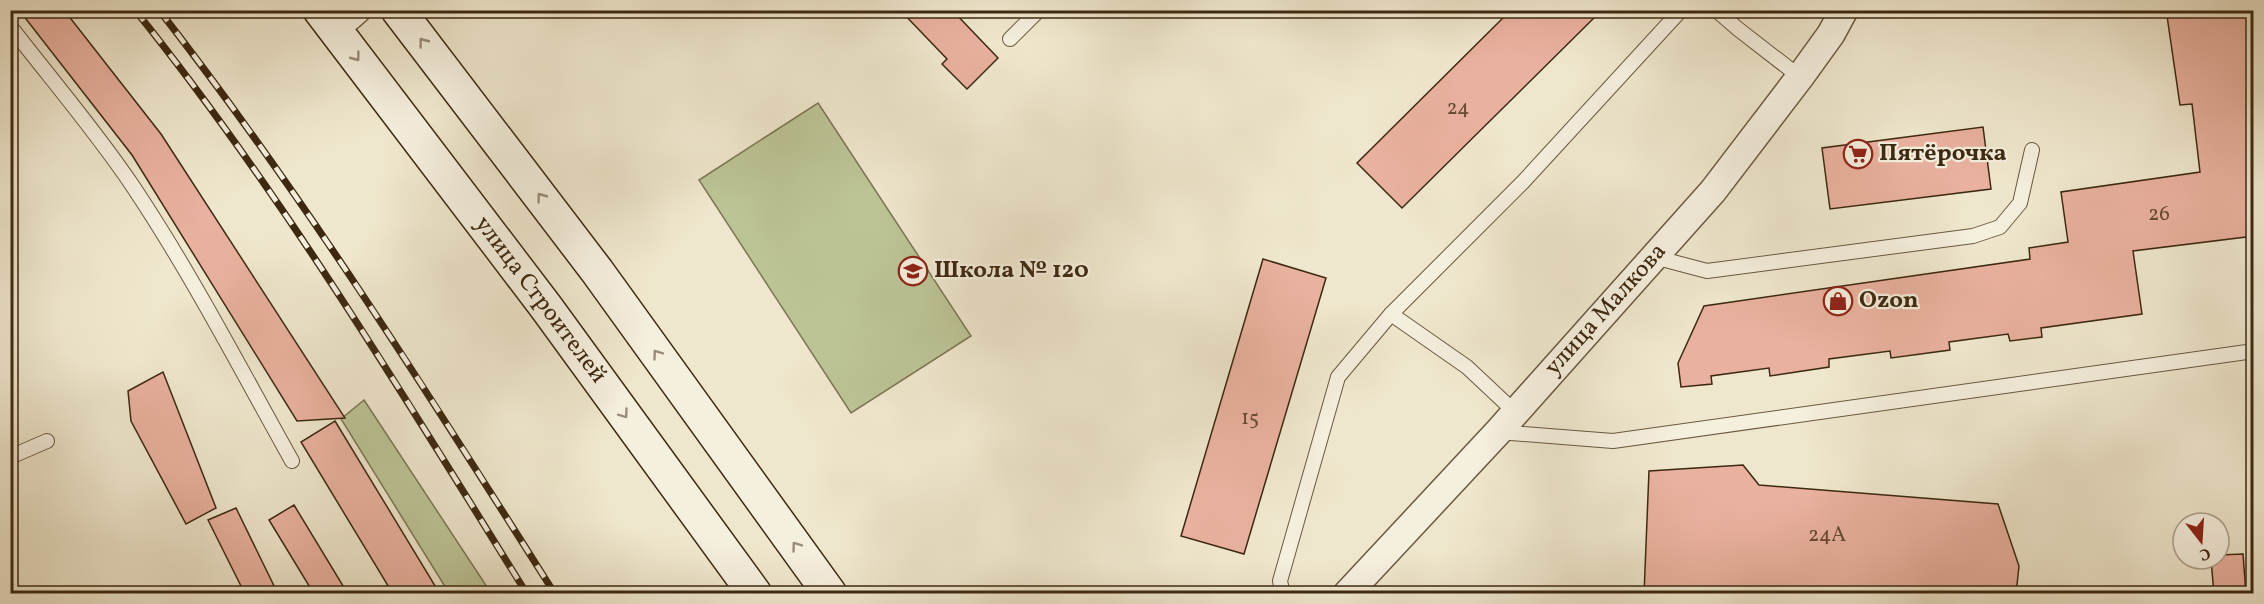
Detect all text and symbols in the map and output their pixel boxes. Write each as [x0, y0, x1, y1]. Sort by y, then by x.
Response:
one-way arrow [419, 38, 430, 49]
one-way arrow [348, 50, 359, 61]
house number: 24 [1446, 94, 1470, 123]
place label: Пятёрочка [1879, 137, 2007, 171]
supermarket icon: Пятёрочка [1842, 138, 1874, 170]
one-way arrow [537, 193, 548, 204]
house number: 26 [2148, 200, 2170, 229]
street label: улица Строителей [466, 209, 614, 391]
street label: улица Малкова [1537, 236, 1675, 384]
place label: Школа № 120 [934, 254, 1089, 288]
school or university icon: Школа № 120 [897, 255, 929, 287]
place label: Ozon [1859, 284, 1919, 318]
shop icon: Ozon [1822, 285, 1854, 317]
one-way arrow [653, 349, 664, 360]
house number: 15 [1241, 404, 1259, 433]
one-way arrow [617, 408, 628, 419]
north arrow [2171, 511, 2231, 571]
house number: 24А [1808, 521, 1846, 550]
one-way arrow [792, 541, 803, 552]
text: С [2197, 541, 2213, 565]

